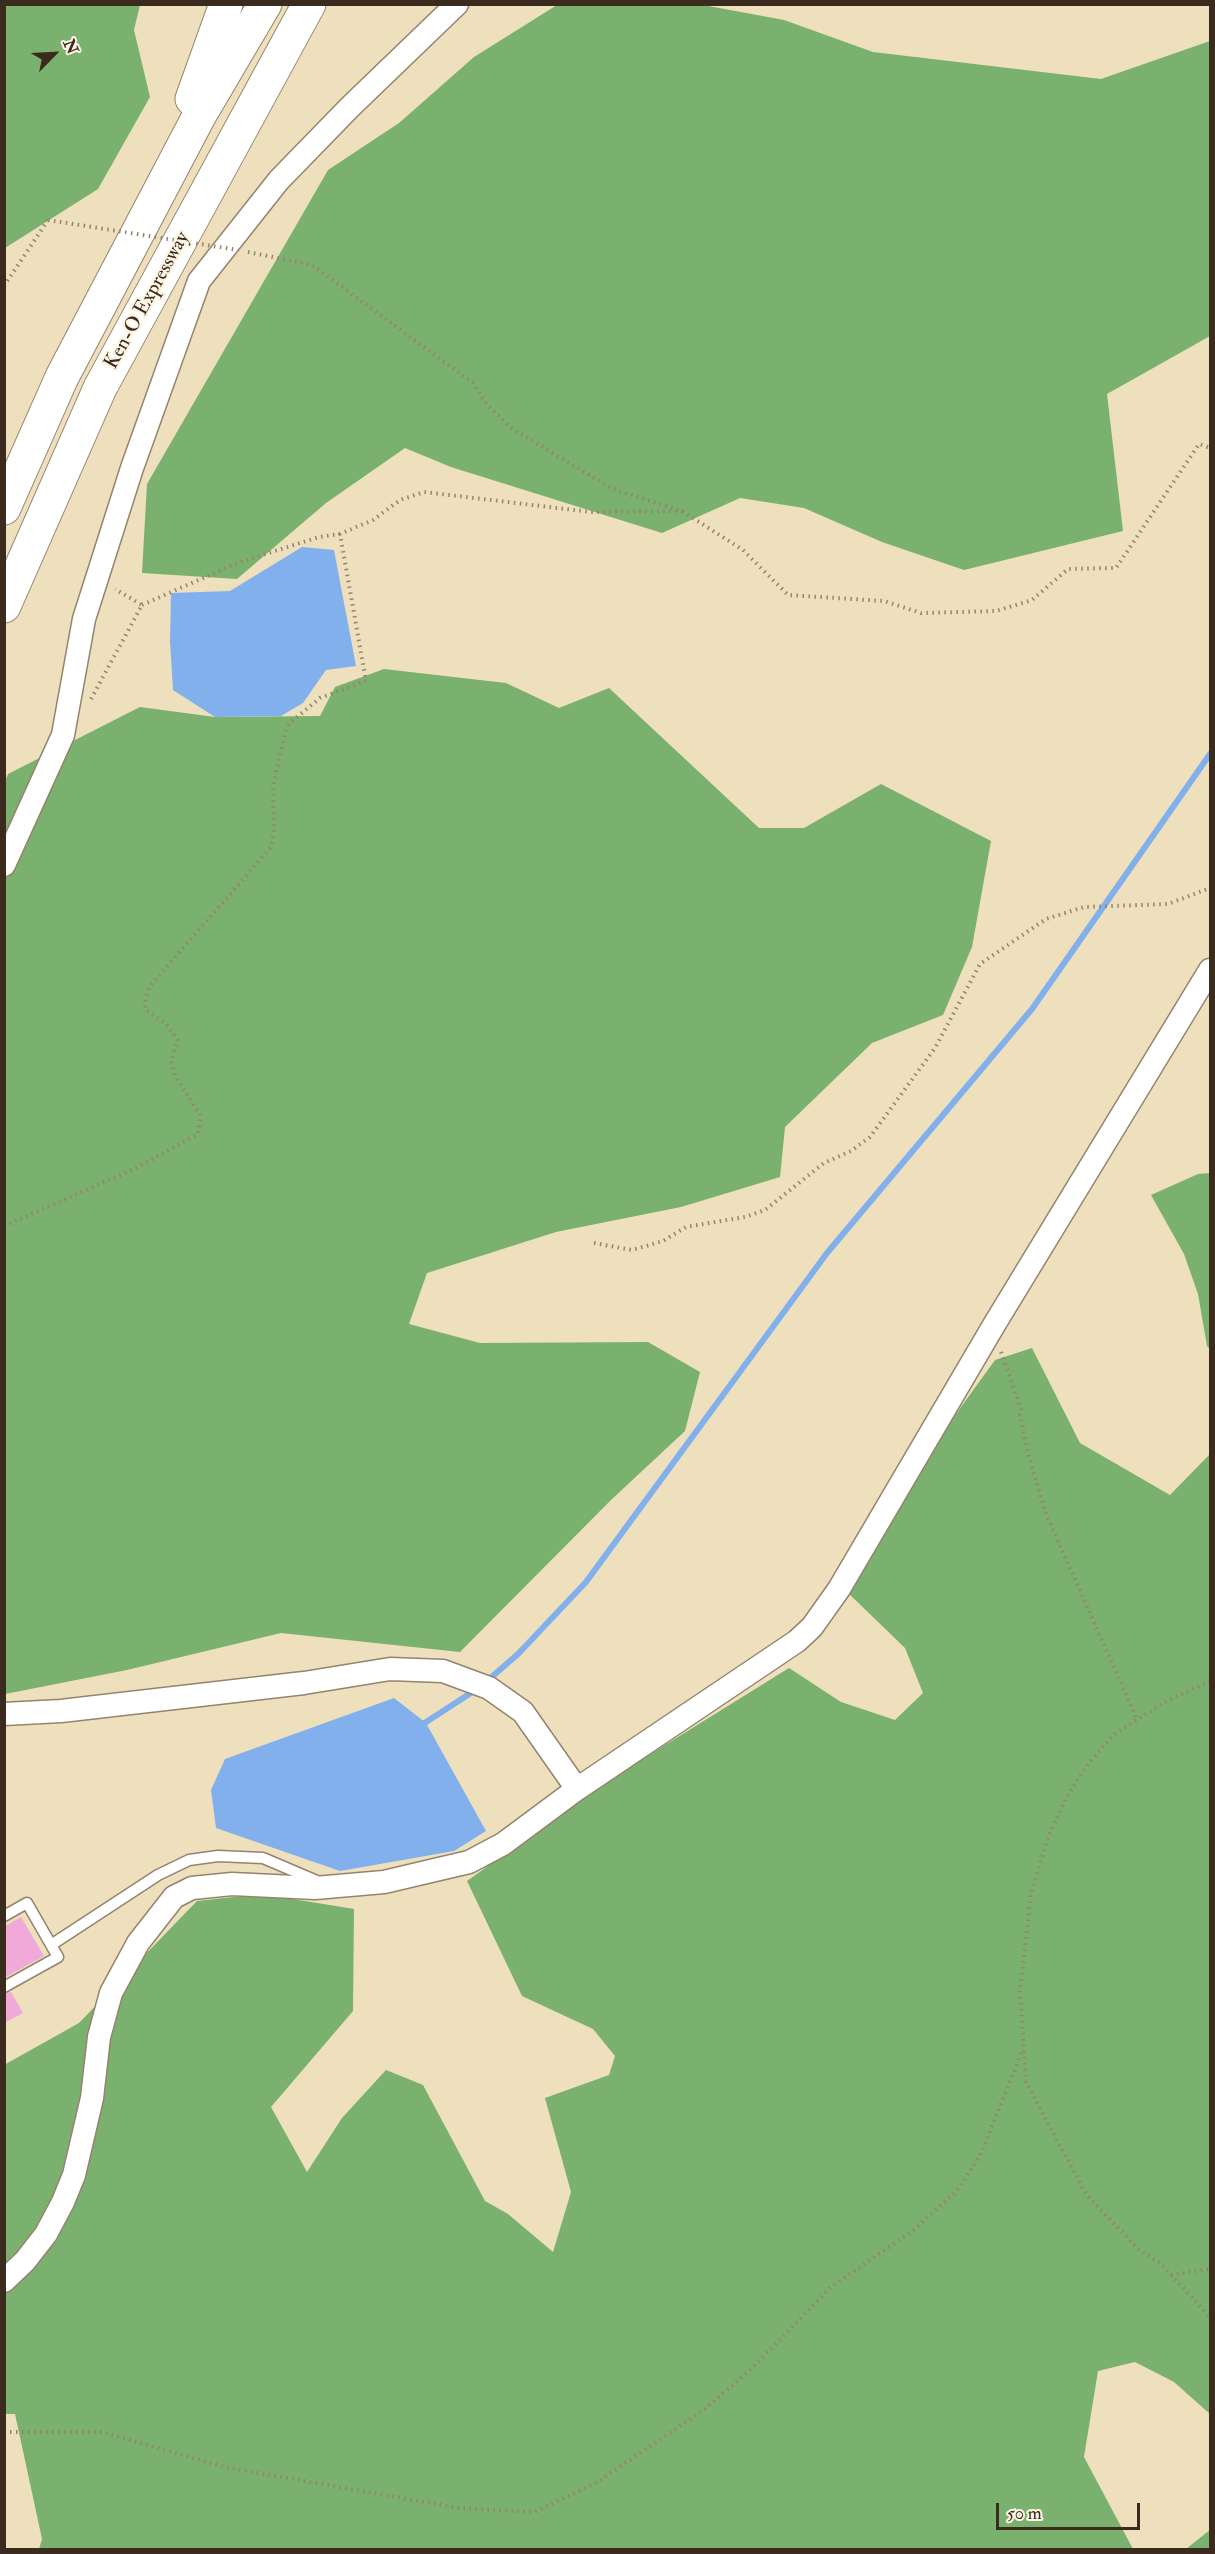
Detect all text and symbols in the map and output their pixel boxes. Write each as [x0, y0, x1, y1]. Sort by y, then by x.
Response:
north arrow [24, 24, 84, 84]
text: N [58, 36, 82, 57]
street label: Ken-O Expressway [100, 228, 196, 374]
scale bar [999, 2491, 1143, 2529]
text: 50 m [1007, 2502, 1042, 2525]

